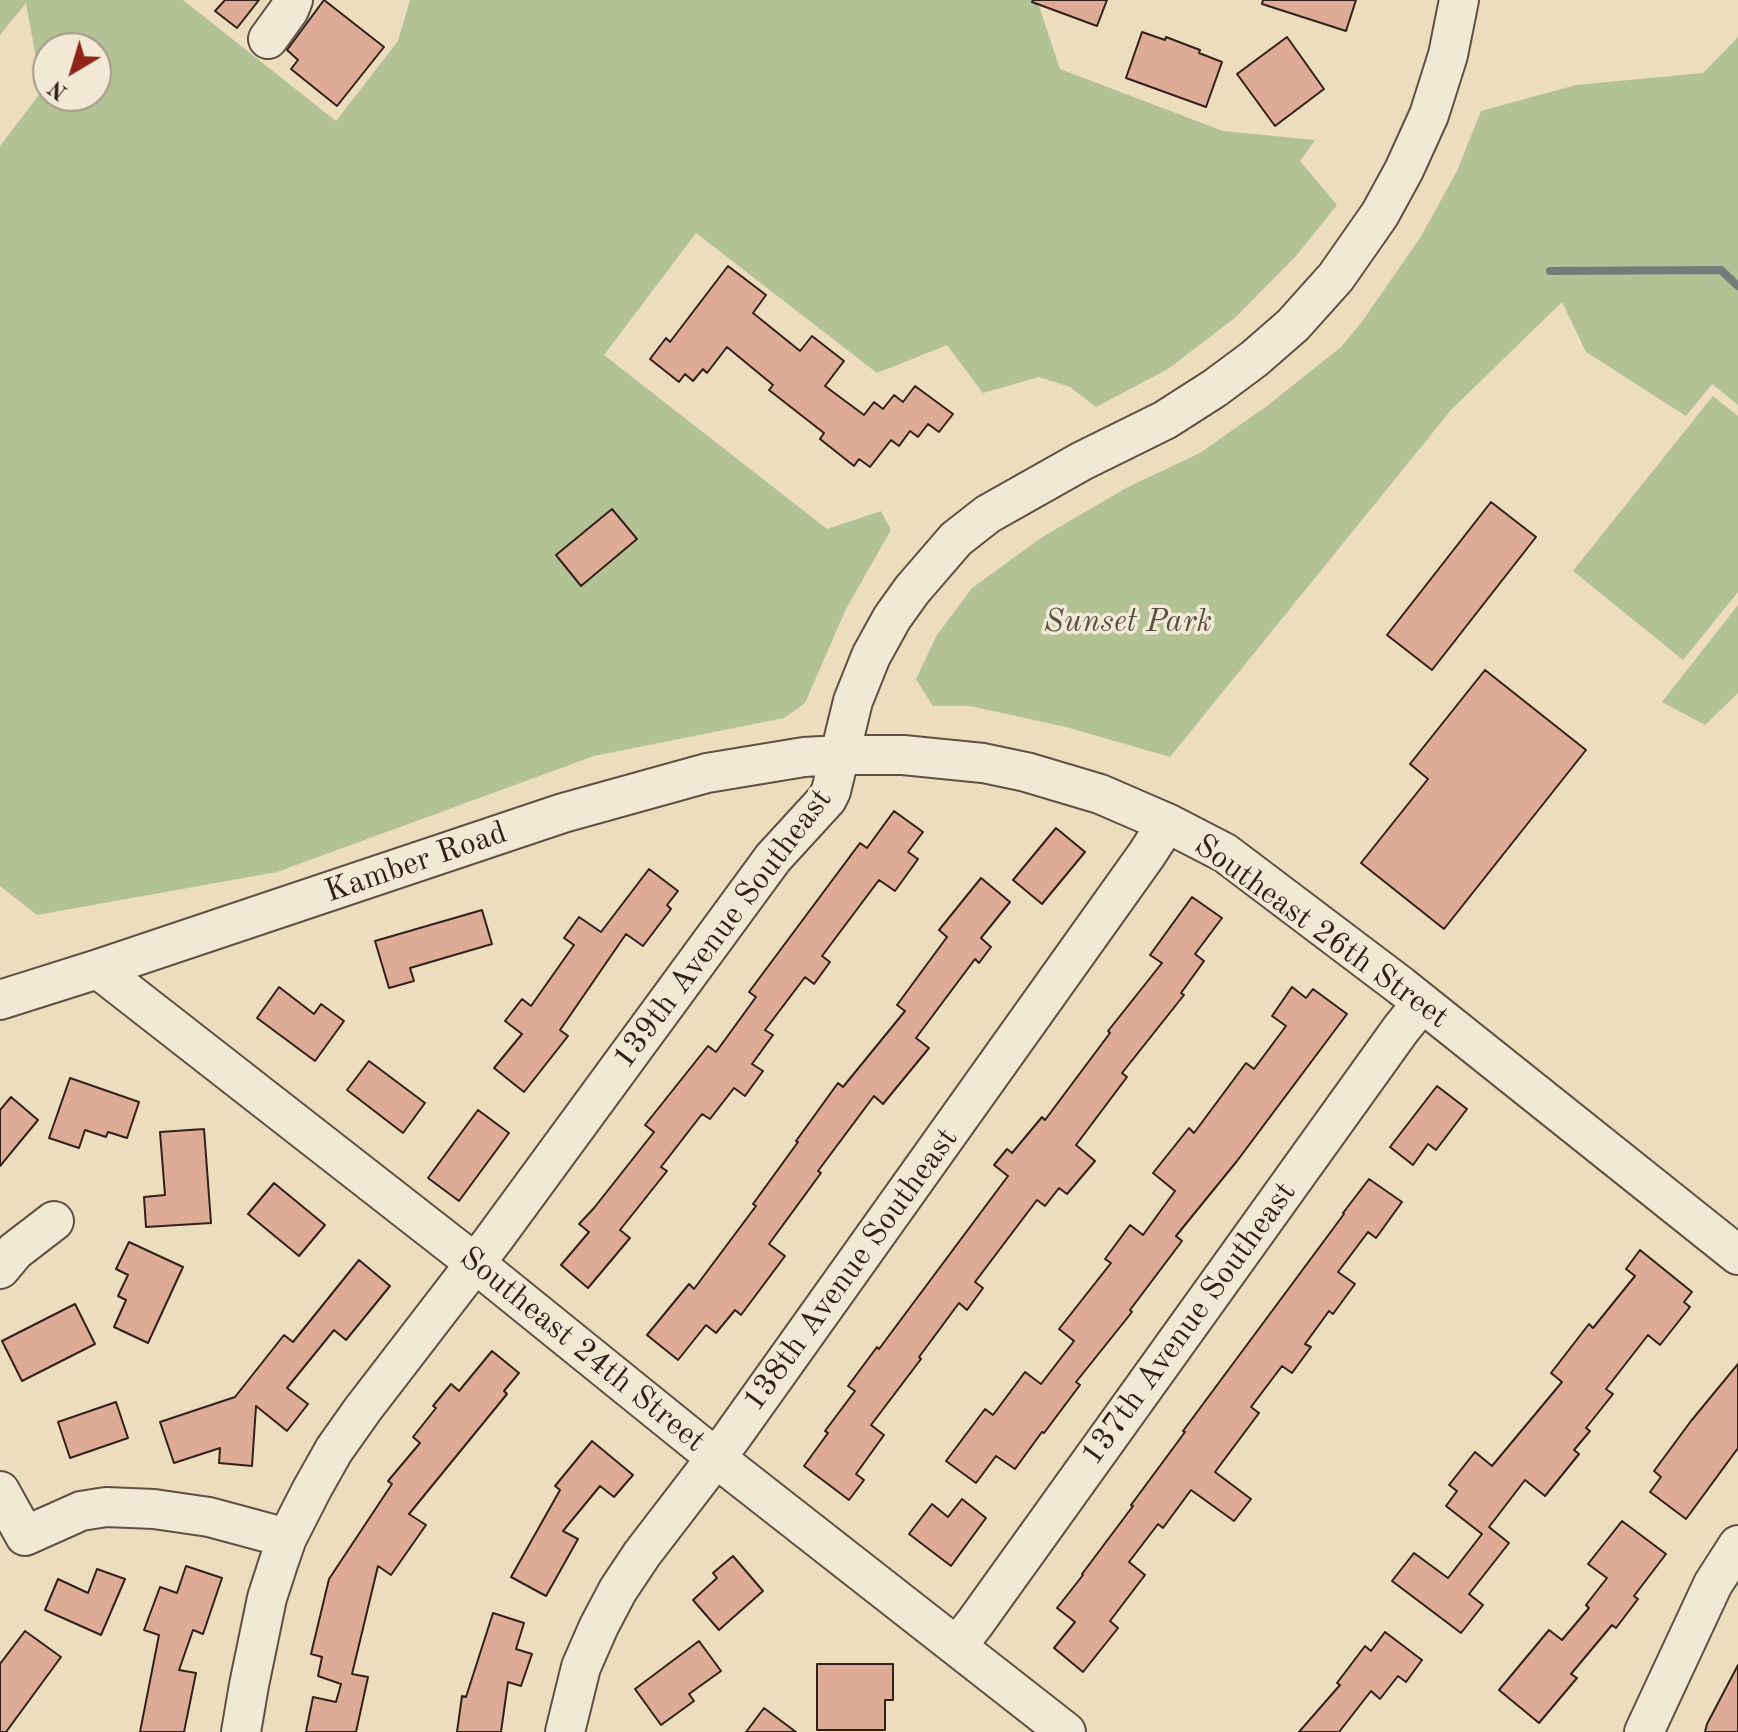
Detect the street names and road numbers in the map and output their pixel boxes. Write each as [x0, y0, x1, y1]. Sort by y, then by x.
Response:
street label: 139th Avenue Southeast [605, 781, 841, 1077]
street label: Kamber Road [320, 814, 512, 912]
street label: Southeast 26th Street [1186, 827, 1456, 1037]
street label: 138th Avenue Southeast [735, 1121, 967, 1419]
street label: 137th Avenue Southeast [1073, 1175, 1305, 1473]
street label: Southeast 24th Street [451, 1239, 713, 1461]

